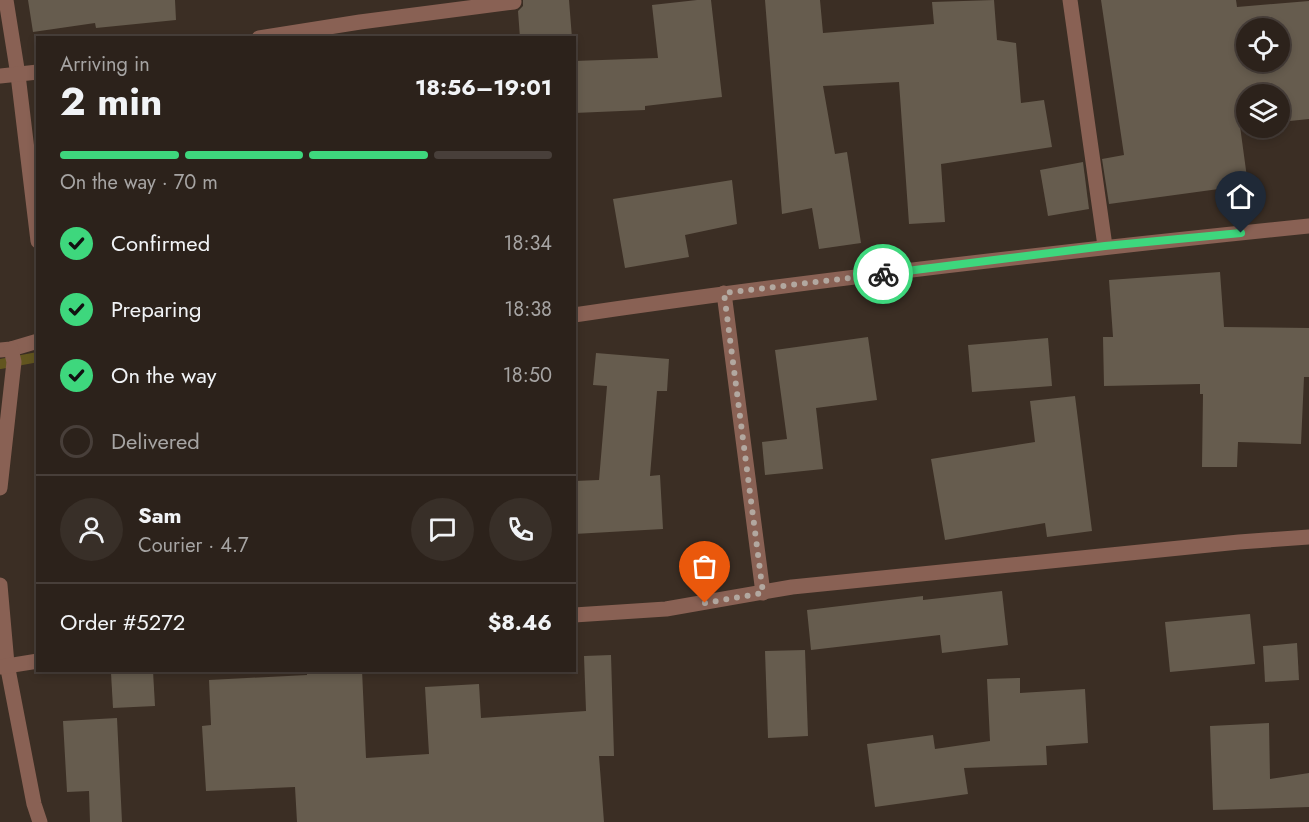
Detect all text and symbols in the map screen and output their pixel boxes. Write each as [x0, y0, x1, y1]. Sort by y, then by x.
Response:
map controls [1236, 18, 1290, 138]
button: locate [1236, 18, 1290, 72]
text: Arriving in [60, 50, 150, 79]
text: 18:56–19:01 [415, 71, 552, 103]
text: 2 min [60, 73, 162, 130]
button: layers [1236, 84, 1290, 138]
text: On the way · 70 m [60, 168, 218, 197]
pin [1215, 171, 1266, 233]
icon: home [1224, 180, 1257, 213]
icon: check [60, 227, 93, 260]
text: Confirmed [111, 227, 210, 259]
text: 18:34 [504, 229, 552, 258]
courier [853, 244, 913, 304]
icon: bike [867, 258, 900, 291]
icon: check [60, 293, 93, 326]
text: Preparing [111, 293, 202, 325]
text: 18:38 [504, 295, 552, 324]
icon: check [60, 359, 93, 392]
text: On the way [111, 359, 216, 391]
text: 18:50 [503, 361, 552, 390]
text: Delivered [111, 425, 200, 457]
button: person [60, 498, 123, 561]
button: chat [411, 498, 474, 561]
button: phone [489, 498, 552, 561]
text: Sam [138, 499, 182, 531]
text: Courier · 4.7 [138, 531, 249, 560]
pin [679, 541, 730, 603]
icon: bag [688, 550, 721, 583]
text: Order #5272 [60, 606, 185, 638]
text: $8.46 [488, 606, 552, 638]

